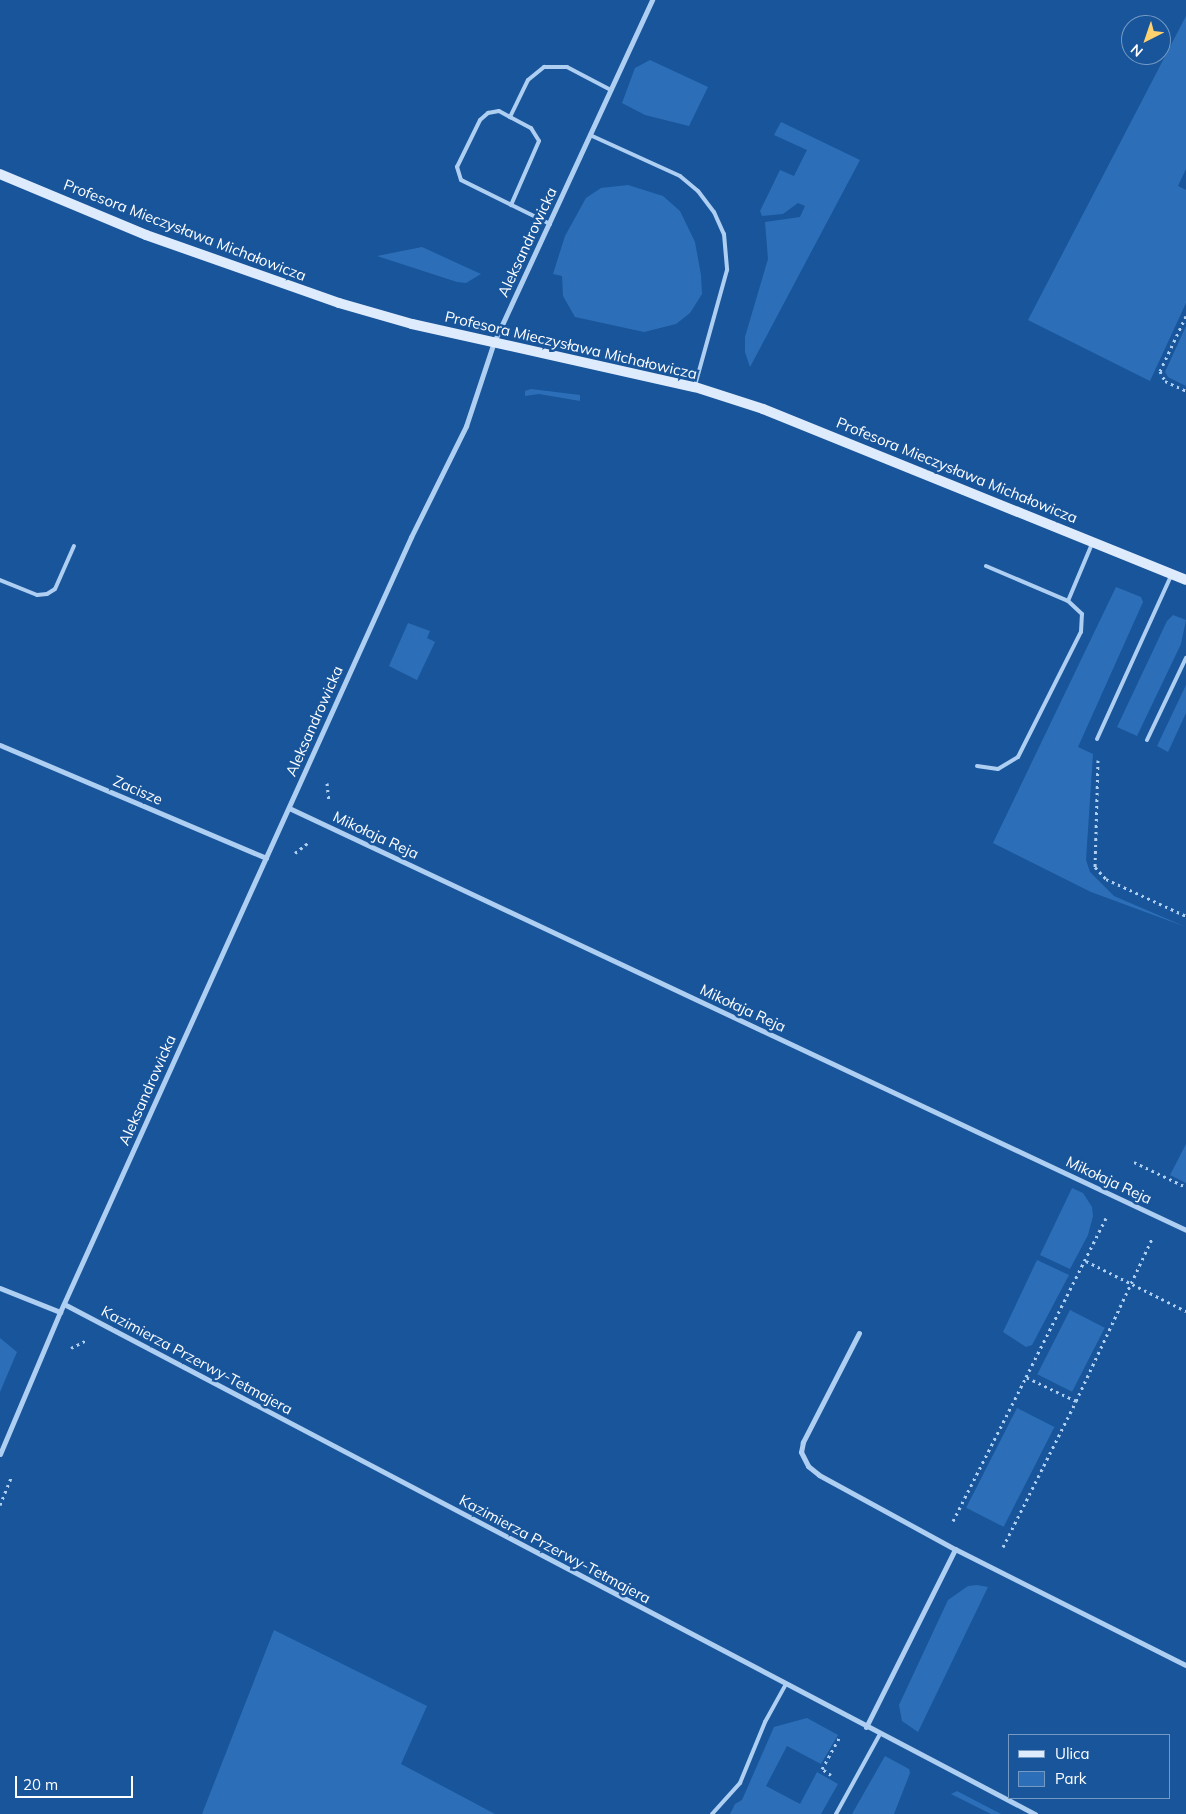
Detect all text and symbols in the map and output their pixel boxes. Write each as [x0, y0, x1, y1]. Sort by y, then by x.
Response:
north arrow [1121, 15, 1171, 65]
text: N [1127, 40, 1147, 61]
street label: Profesora Mieczysława Michałowicza [61, 175, 309, 285]
street label: Aleksandrowicka [494, 184, 560, 300]
street label: Profesora Mieczysława Michałowicza [443, 307, 699, 383]
street label: Profesora Mieczysława Michałowicza [834, 413, 1080, 527]
street label: Aleksandrowicka [282, 663, 346, 779]
street label: Zacisze [111, 772, 165, 808]
street label: Mikołaja Reja [330, 807, 422, 863]
street label: Mikołaja Reja [697, 980, 789, 1036]
street label: Aleksandrowicka [115, 1032, 179, 1148]
street label: Mikołaja Reja [1063, 1152, 1155, 1208]
street label: Kazimierza Przerwy-Tetmajera [98, 1302, 296, 1418]
street label: Kazimierza Przerwy-Tetmajera [456, 1491, 654, 1607]
legend [1008, 1734, 1171, 1799]
text: Ulica [1055, 1744, 1089, 1763]
scale bar [18, 1766, 135, 1798]
text: Park [1055, 1769, 1087, 1788]
text: 20 m [23, 1775, 58, 1794]

